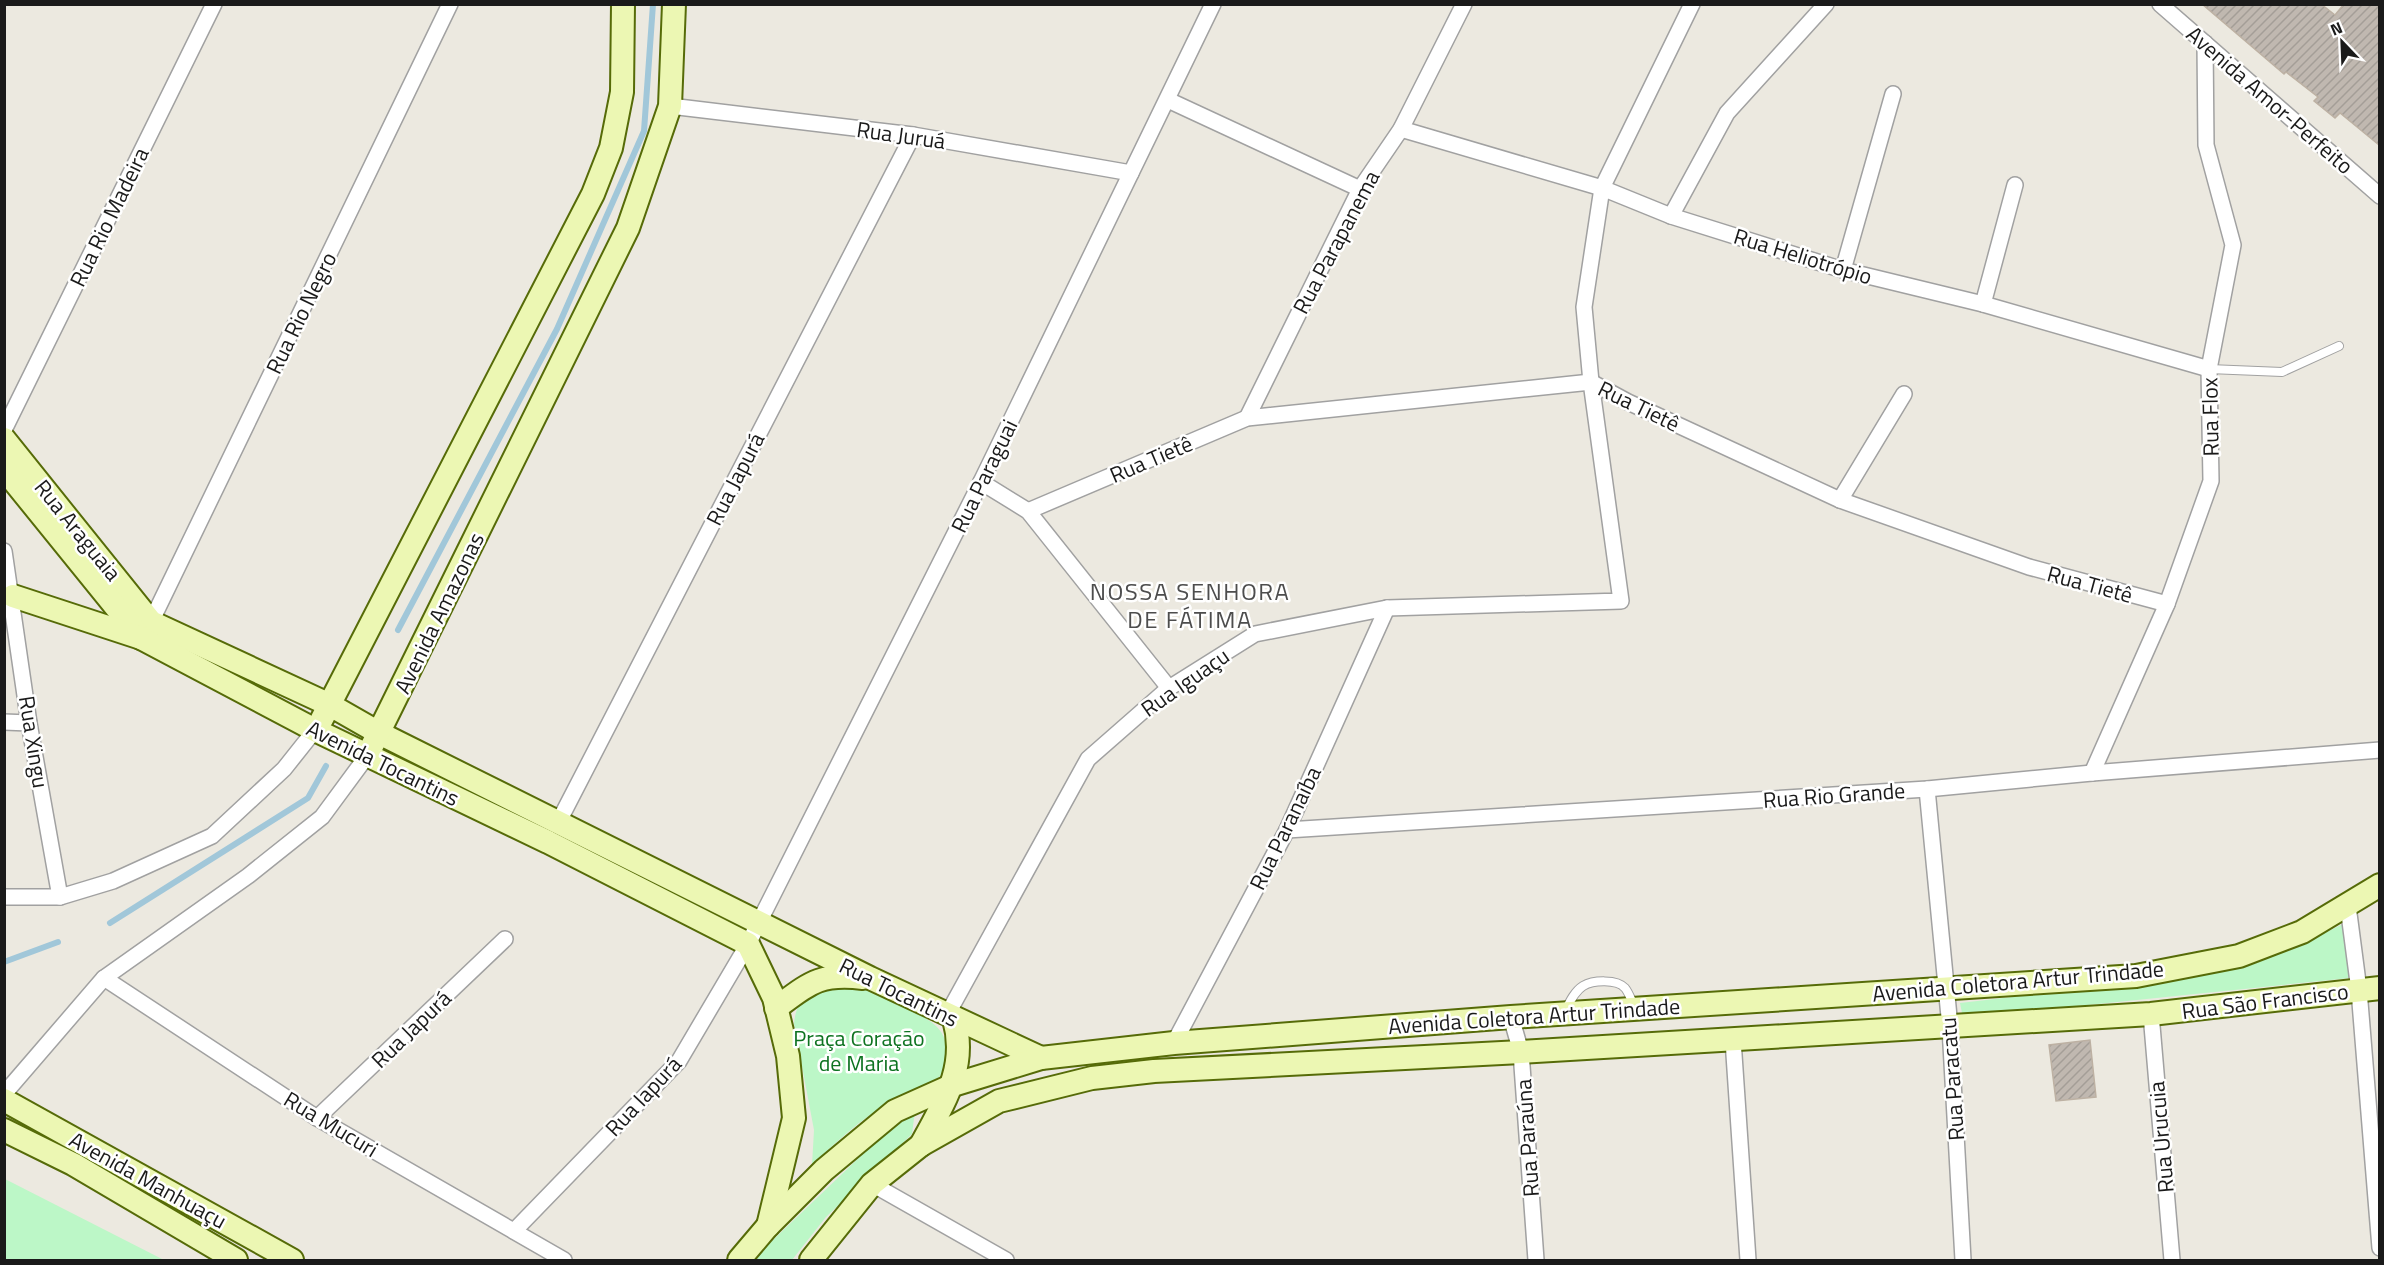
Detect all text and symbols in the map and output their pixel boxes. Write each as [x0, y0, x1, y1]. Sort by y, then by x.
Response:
north arrow [2312, 12, 2372, 72]
text: N [2326, 15, 2346, 41]
street label: Avenida Amor-Perfeito [2179, 18, 2361, 182]
street label: Rua Juruá [854, 112, 948, 158]
street label: Rua Rio Madeira [61, 141, 157, 293]
street label: Rua Parapanema [1284, 164, 1388, 320]
street label: Rua Heliotrópio [1730, 219, 1876, 293]
street label: Rua Rio Negro [257, 246, 345, 380]
street label: Rua Tietê [1592, 372, 1686, 440]
street label: Rua Flox [2192, 377, 2228, 457]
street label: Rua Paraguai [942, 414, 1026, 538]
street label: Rua Tietê [1104, 426, 1198, 492]
street label: Rua Japurá [697, 427, 773, 531]
street label: Rua Araguaia [26, 472, 130, 588]
street label: Avenida Amazonas [385, 527, 493, 699]
street label: Rua Tietê [2043, 556, 2137, 612]
district label: NOSSA SENHORA DE FÁTIMA [1090, 573, 1290, 637]
street label: Rua Iguaçu [1134, 639, 1236, 725]
street label: Rua Xingu [10, 693, 58, 791]
street label: Avenida Tocantins [301, 711, 465, 815]
street label: Rua Paranaíba [1240, 760, 1330, 896]
street label: Rua Rio Grande [1762, 773, 1906, 817]
street label: Rua Tocantins [833, 948, 965, 1036]
street label: Avenida Coletora Artur Trindade [1871, 951, 2165, 1011]
street label: Rua São Francisco [2180, 974, 2350, 1028]
street label: Rua Japurá [363, 982, 459, 1076]
street label: Avenida Coletora Artur Trindade [1387, 989, 1681, 1043]
street label: Rua Paracatu [1931, 1016, 1973, 1142]
park label: Praça Coração de Maria [793, 1021, 925, 1080]
street label: Rua Iapurá [597, 1048, 689, 1144]
street label: Rua Paraúna [1506, 1078, 1548, 1198]
street label: Rua Urucuia [2139, 1080, 2183, 1194]
street label: Rua Mucuri [277, 1082, 385, 1166]
street label: Avenida Manhuaçu [63, 1123, 233, 1237]

